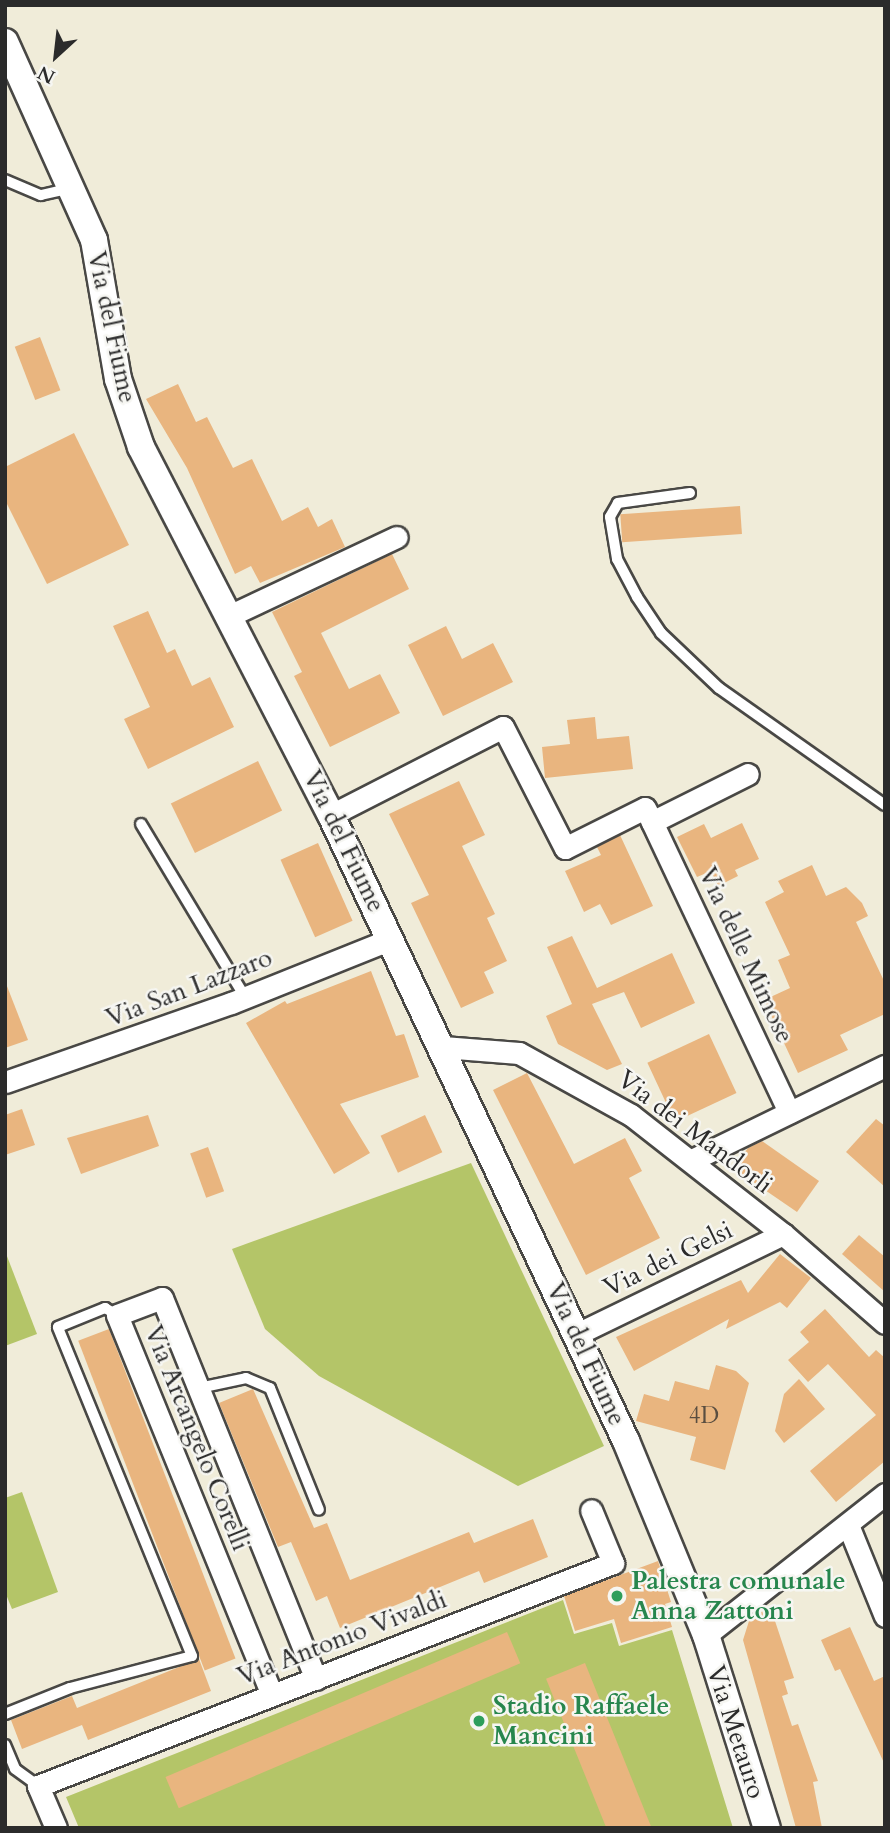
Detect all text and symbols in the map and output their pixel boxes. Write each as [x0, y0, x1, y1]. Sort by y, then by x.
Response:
north arrow [21, 21, 91, 91]
text: N [33, 59, 60, 90]
street label: Via del Fiume [81, 248, 143, 406]
street label: Via del Fiume [296, 765, 392, 917]
street label: Via delle Mimose [692, 862, 800, 1048]
street label: Via San Lazzaro [101, 942, 277, 1034]
street label: Via dei Mandorli [611, 1063, 779, 1201]
street label: Via dei Gelsi [598, 1214, 738, 1304]
street label: Via del Fiume [539, 1278, 633, 1430]
street label: Via Arcangelo Corelli [138, 1321, 256, 1555]
house number: 4D [689, 1402, 719, 1430]
place label: Palestra comunale Anna Zattoni [631, 1565, 846, 1626]
street label: Via Antonio Vivaldi [233, 1584, 451, 1692]
marker: Palestra comunale Anna Zattoni [609, 1588, 625, 1604]
street label: Via Metauro [700, 1661, 772, 1803]
place label: Stadio Raffaele Mancini [493, 1690, 669, 1752]
marker: Stadio Raffaele Mancini [471, 1713, 487, 1729]

